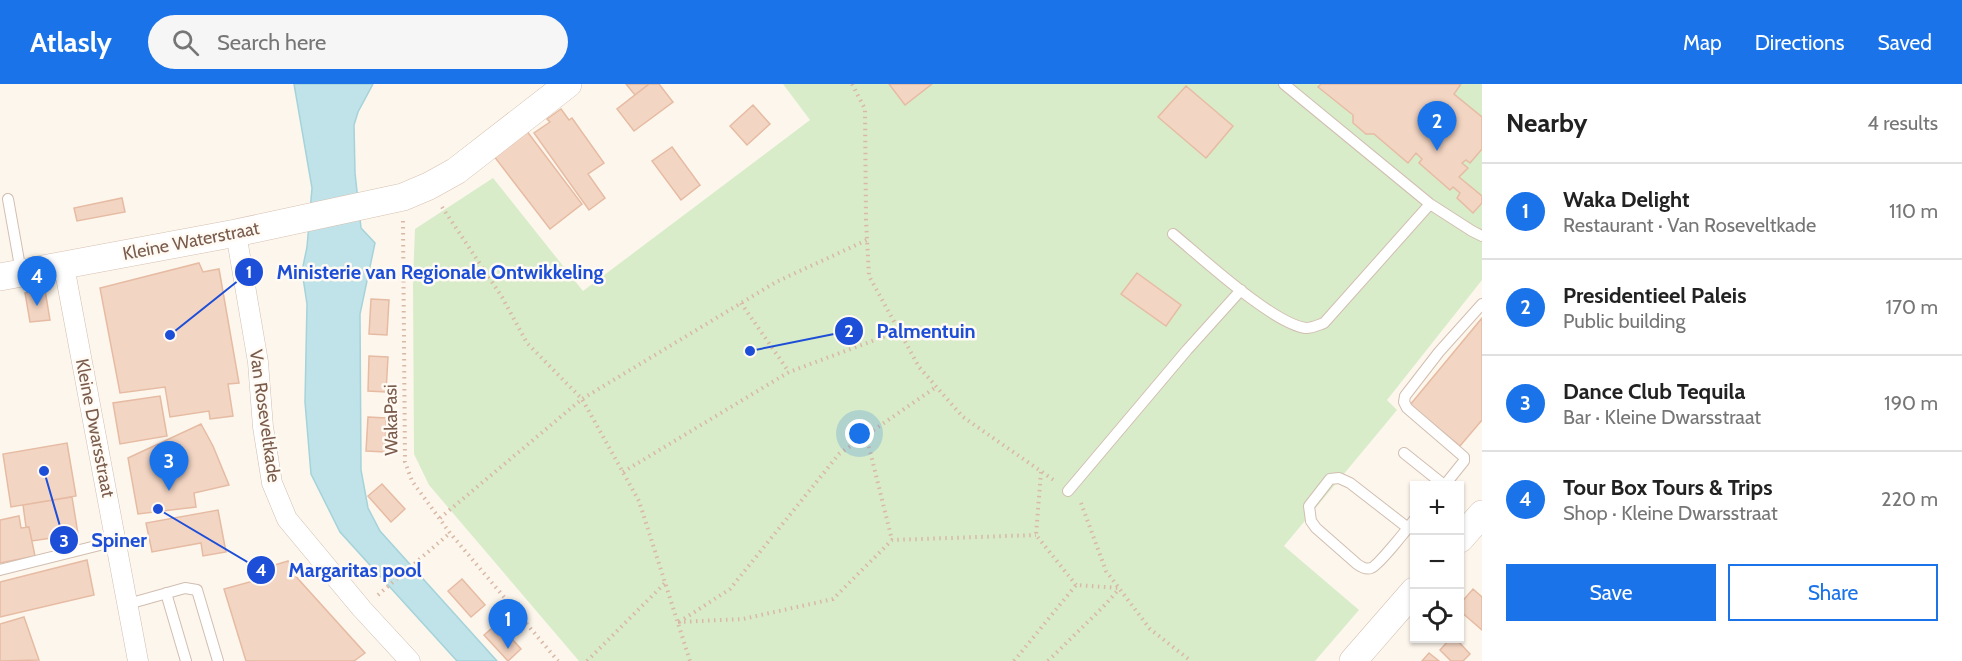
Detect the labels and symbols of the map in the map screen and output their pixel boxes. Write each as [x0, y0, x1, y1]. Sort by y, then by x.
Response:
pin: 2 [1418, 101, 1456, 151]
street label: Kleine Waterstraat [121, 217, 261, 265]
callout: Ministerie van Regionale Ontwikkeling [234, 253, 615, 291]
pin: 4 [18, 256, 57, 306]
text: Ministerie van Regionale Ontwikkeling [277, 260, 603, 284]
text: 1 [246, 261, 252, 283]
callout: Palmentuin [834, 312, 988, 350]
text: Palmentuin [876, 319, 976, 343]
text: 2 [844, 320, 854, 342]
street label: Van Roseveltkade [245, 348, 285, 484]
street label: Kleine Dwarsstraat [71, 357, 119, 499]
street label: WakaPasi [379, 384, 403, 456]
your location [845, 419, 874, 448]
pin: 3 [150, 442, 188, 491]
callout: Spiner [49, 521, 159, 559]
text: Spiner [91, 528, 147, 552]
text: 3 [59, 530, 69, 552]
callout: Margaritas pool [246, 551, 433, 589]
text: Margaritas pool [288, 558, 422, 582]
text: 4 [255, 559, 267, 581]
pin: 1 [488, 600, 528, 649]

